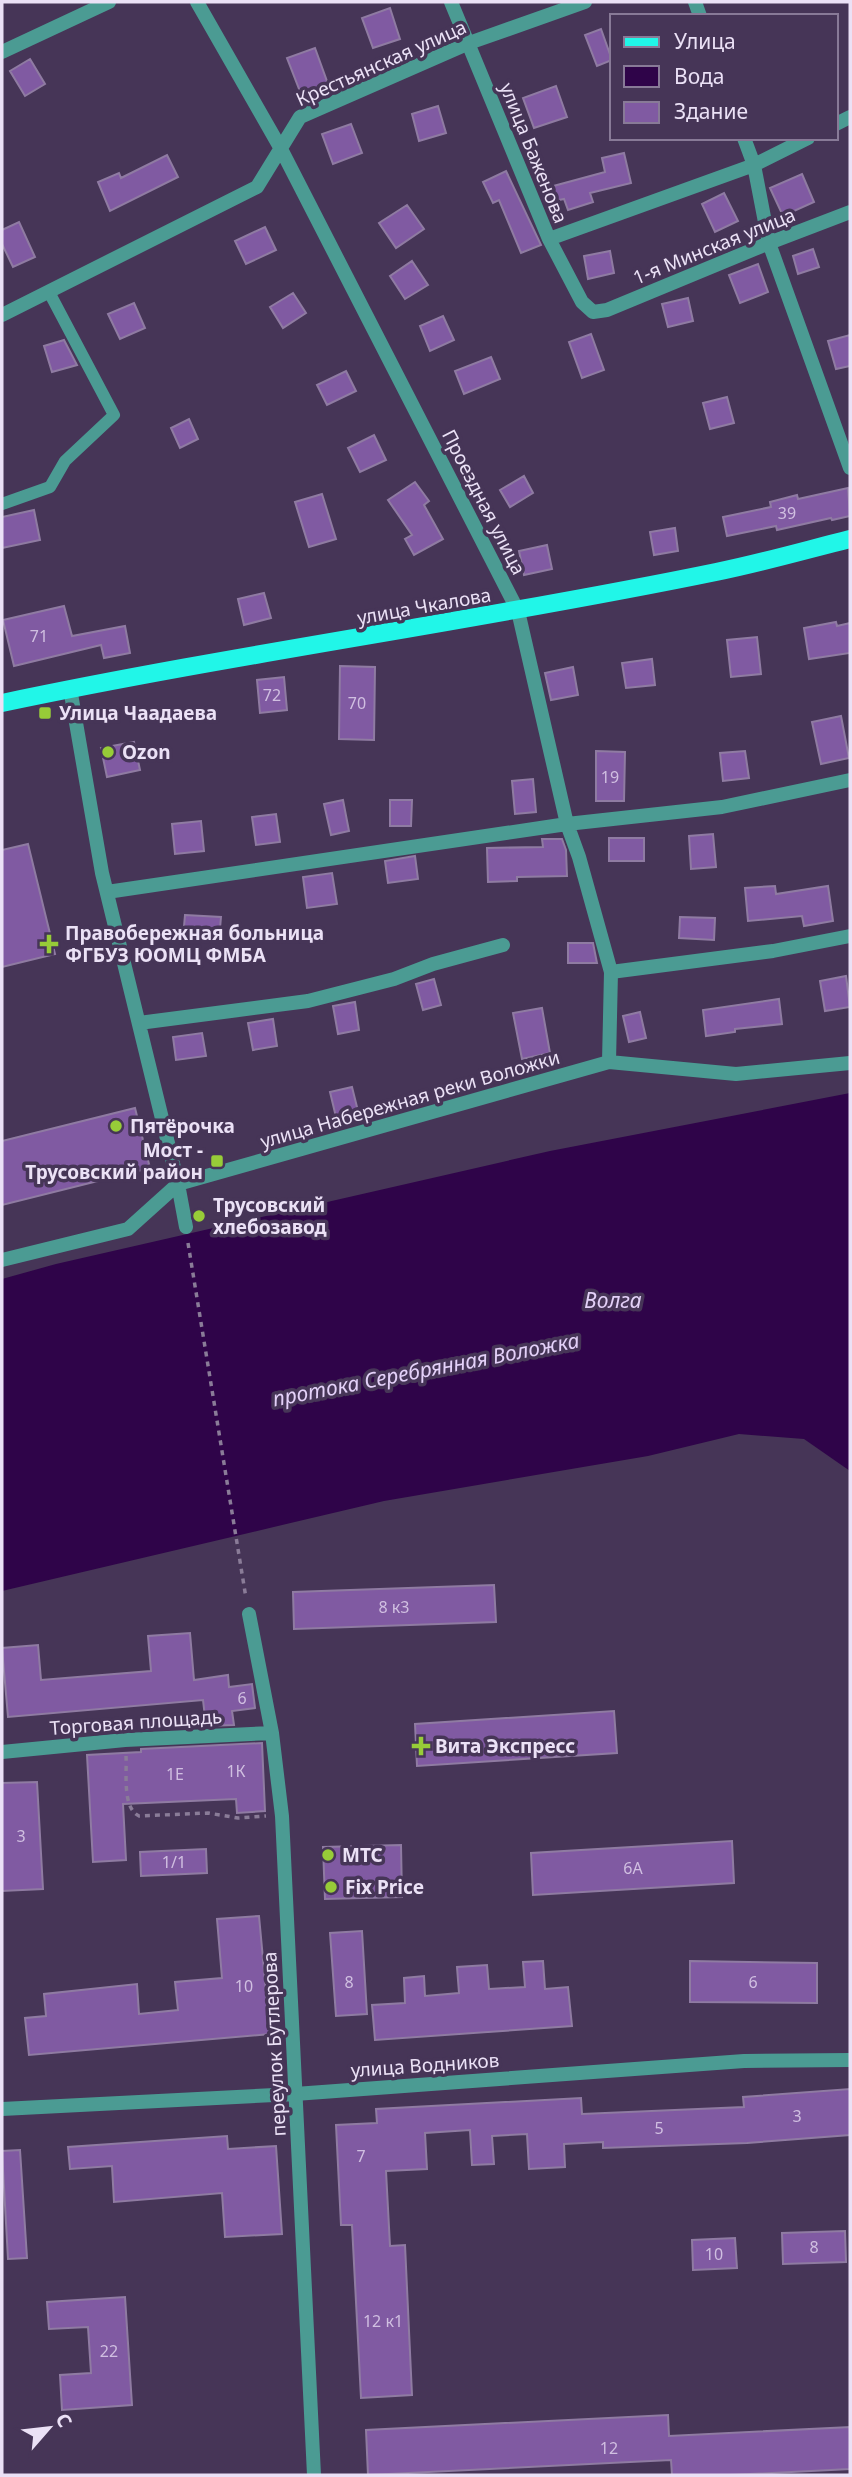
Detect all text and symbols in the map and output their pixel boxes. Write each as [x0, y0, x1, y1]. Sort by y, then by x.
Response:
street label: Крестьянская улица [292, 14, 470, 112]
legend [610, 14, 838, 140]
text: Улица [674, 27, 736, 55]
text: Вода [674, 62, 724, 90]
street label: улица Баженова [494, 79, 574, 227]
text: Здание [674, 97, 748, 125]
street label: 1-я Минская улица [629, 202, 799, 290]
street label: Проездная улица [436, 425, 532, 579]
house number: 39 [778, 502, 796, 524]
street label: улица Чкалова [355, 581, 493, 631]
house number: 71 [30, 625, 48, 647]
house number: 72 [263, 684, 281, 706]
house number: 70 [348, 692, 366, 714]
place label: Улица Чаадаева [59, 700, 217, 726]
marker: Улица Чаадаева [37, 705, 53, 721]
place label: Ozon [122, 739, 171, 765]
marker: Ozon [100, 744, 116, 760]
house number: 19 [601, 766, 619, 788]
place label: Правобережная больница ФГБУЗ ЮОМЦ ФМБА [65, 920, 324, 968]
marker: Правобережная больница ФГБУЗ ЮОМЦ ФМБА [39, 934, 59, 954]
street label: улица Набережная реки Воложки [257, 1044, 563, 1154]
place label: Пятёрочка [130, 1113, 235, 1139]
marker: Пятёрочка [108, 1118, 124, 1134]
place label: Мост - Трусовский район [25, 1137, 203, 1185]
marker: Мост - Трусовский район [209, 1153, 225, 1169]
place label: Трусовский хлебозавод [213, 1192, 327, 1240]
marker: Трусовский хлебозавод [191, 1208, 207, 1224]
water label: Волга [584, 1286, 642, 1314]
water label: протока Серебрянная Воложка [270, 1326, 582, 1412]
house number: 8 к3 [379, 1596, 409, 1618]
house number: 6 [237, 1687, 247, 1709]
street label: Торговая площадь [49, 1703, 223, 1741]
place label: Вита Экспресс [435, 1733, 575, 1759]
marker: Вита Экспресс [413, 1738, 429, 1754]
house number: 1К [226, 1760, 246, 1782]
house number: 1Е [166, 1763, 184, 1785]
house number: 3 [16, 1825, 26, 1847]
place label: МТС [342, 1842, 383, 1868]
marker: МТС [320, 1847, 336, 1863]
house number: 1/1 [162, 1851, 186, 1873]
house number: 6А [623, 1857, 643, 1879]
place label: Fix Price [345, 1874, 424, 1900]
marker: Fix Price [323, 1879, 339, 1895]
street label: переулок Бутлерова [256, 1951, 292, 2137]
house number: 8 [344, 1971, 354, 1993]
house number: 6 [748, 1971, 758, 1993]
house number: 10 [235, 1975, 253, 1997]
street label: улица Водников [350, 2047, 500, 2083]
house number: 3 [792, 2105, 802, 2127]
house number: 5 [654, 2117, 664, 2139]
house number: 7 [356, 2145, 366, 2167]
house number: 8 [809, 2236, 819, 2258]
house number: 10 [705, 2243, 723, 2265]
house number: 12 к1 [363, 2310, 403, 2332]
house number: 22 [100, 2340, 118, 2362]
north arrow [14, 2393, 84, 2463]
text: С [50, 2409, 78, 2432]
house number: 12 [600, 2437, 618, 2459]

